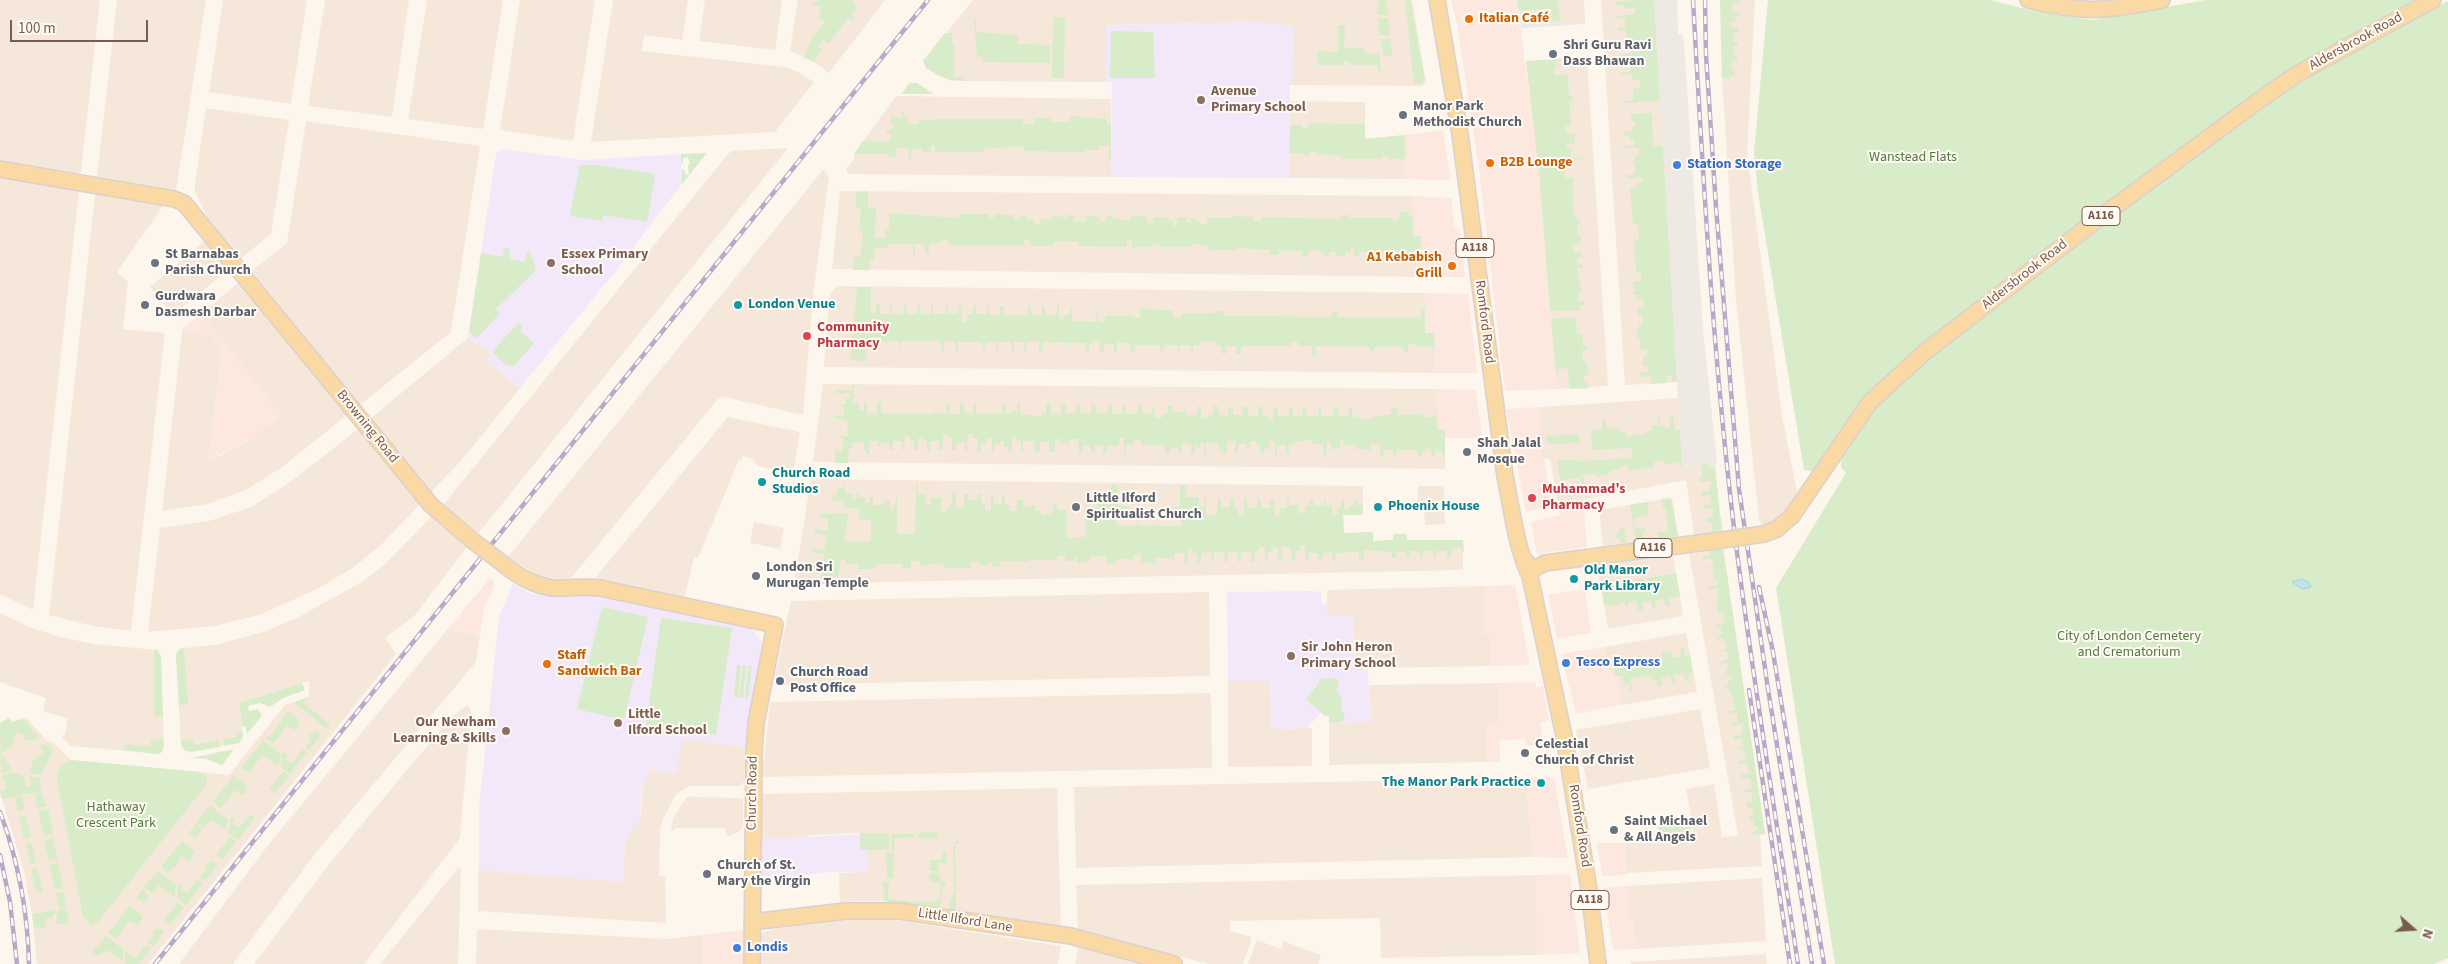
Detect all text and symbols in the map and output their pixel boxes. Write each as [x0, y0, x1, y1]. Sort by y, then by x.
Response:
street label: Aldersbrook Road [2306, 9, 2406, 75]
scale bar [12, 10, 150, 42]
place label: Italian Café [1479, 11, 1549, 27]
marker: Italian Café [1463, 13, 1475, 25]
text: 100 m [18, 18, 56, 39]
place label: Shri Guru Ravi Dass Bhawan [1563, 38, 1651, 70]
marker: Shri Guru Ravi Dass Bhawan [1547, 48, 1559, 60]
place label: Avenue Primary School [1211, 84, 1306, 116]
marker: Avenue Primary School [1195, 94, 1207, 106]
place label: Manor Park Methodist Church [1413, 99, 1522, 132]
marker: Manor Park Methodist Church [1397, 109, 1409, 121]
park label: Wanstead Flats [1869, 150, 1957, 166]
place label: B2B Lounge [1500, 155, 1572, 171]
marker: B2B Lounge [1484, 157, 1496, 169]
place label: Station Storage [1687, 157, 1782, 173]
marker: Station Storage [1671, 159, 1683, 171]
road number: A116 [2082, 207, 2120, 226]
street label: Aldersbrook Road [1979, 236, 2071, 314]
road number: A118 [1456, 238, 1494, 258]
place label: St Barnabas Parish Church [165, 247, 251, 280]
place label: Essex Primary School [561, 247, 648, 280]
place label: A1 Kebabish Grill [1367, 250, 1442, 282]
marker: St Barnabas Parish Church [149, 257, 161, 269]
marker: Essex Primary School [545, 257, 557, 269]
marker: A1 Kebabish Grill [1446, 260, 1458, 272]
street label: Romford Road [1471, 279, 1497, 365]
place label: Gurdwara Dasmesh Darbar [155, 289, 256, 322]
place label: London Venue [748, 297, 835, 313]
marker: Gurdwara Dasmesh Darbar [139, 299, 151, 311]
marker: London Venue [732, 299, 744, 311]
place label: Community Pharmacy [817, 320, 889, 352]
marker: Community Pharmacy [801, 330, 813, 342]
street label: Browning Road [332, 387, 402, 467]
place label: Shah Jalal Mosque [1477, 436, 1541, 468]
marker: Shah Jalal Mosque [1461, 446, 1473, 458]
place label: Church Road Studios [772, 466, 850, 498]
marker: Church Road Studios [756, 476, 768, 488]
place label: Muhammad's Pharmacy [1542, 482, 1626, 514]
place label: Little Ilford Spiritualist Church [1086, 491, 1202, 524]
marker: Muhammad's Pharmacy [1526, 492, 1538, 504]
place label: Phoenix House [1388, 499, 1480, 515]
marker: Little Ilford Spiritualist Church [1070, 501, 1082, 513]
marker: Phoenix House [1372, 501, 1384, 513]
road number: A116 [1634, 538, 1672, 558]
place label: London Sri Murugan Temple [766, 560, 869, 592]
place label: Old Manor Park Library [1584, 563, 1660, 596]
marker: London Sri Murugan Temple [750, 570, 762, 582]
marker: Old Manor Park Library [1568, 573, 1580, 585]
park label: City of London Cemetery and Crematorium [2057, 629, 2201, 662]
place label: Sir John Heron Primary School [1301, 640, 1396, 672]
place label: Staff Sandwich Bar [557, 648, 642, 680]
marker: Sir John Heron Primary School [1285, 650, 1297, 662]
place label: Tesco Express [1576, 655, 1660, 671]
marker: Tesco Express [1560, 657, 1572, 669]
marker: Staff Sandwich Bar [541, 658, 553, 670]
place label: Church Road Post Office [790, 665, 868, 698]
marker: Church Road Post Office [774, 675, 786, 687]
place label: Little Ilford School [628, 707, 707, 740]
place label: Our Newham Learning & Skills [393, 715, 496, 748]
marker: Little Ilford School [612, 717, 624, 729]
marker: Our Newham Learning & Skills [500, 725, 512, 737]
place label: Celestial Church of Christ [1535, 737, 1634, 770]
marker: Celestial Church of Christ [1519, 747, 1531, 759]
street label: Church Road [744, 755, 762, 831]
place label: The Manor Park Practice [1382, 775, 1531, 791]
marker: The Manor Park Practice [1535, 777, 1547, 789]
street label: Romford Road [1564, 783, 1594, 869]
park label: Hathaway Crescent Park [76, 800, 156, 832]
place label: Saint Michael & All Angels [1624, 814, 1707, 846]
marker: Saint Michael & All Angels [1608, 824, 1620, 836]
place label: Church of St. Mary the Virgin [717, 858, 811, 890]
marker: Church of St. Mary the Virgin [701, 868, 713, 880]
road number: A118 [1571, 890, 1609, 910]
north arrow [2388, 904, 2438, 954]
street label: Little Ilford Lane [917, 905, 1013, 937]
text: N [2416, 926, 2438, 942]
place label: Londis [747, 940, 788, 956]
marker: Londis [731, 942, 743, 954]

